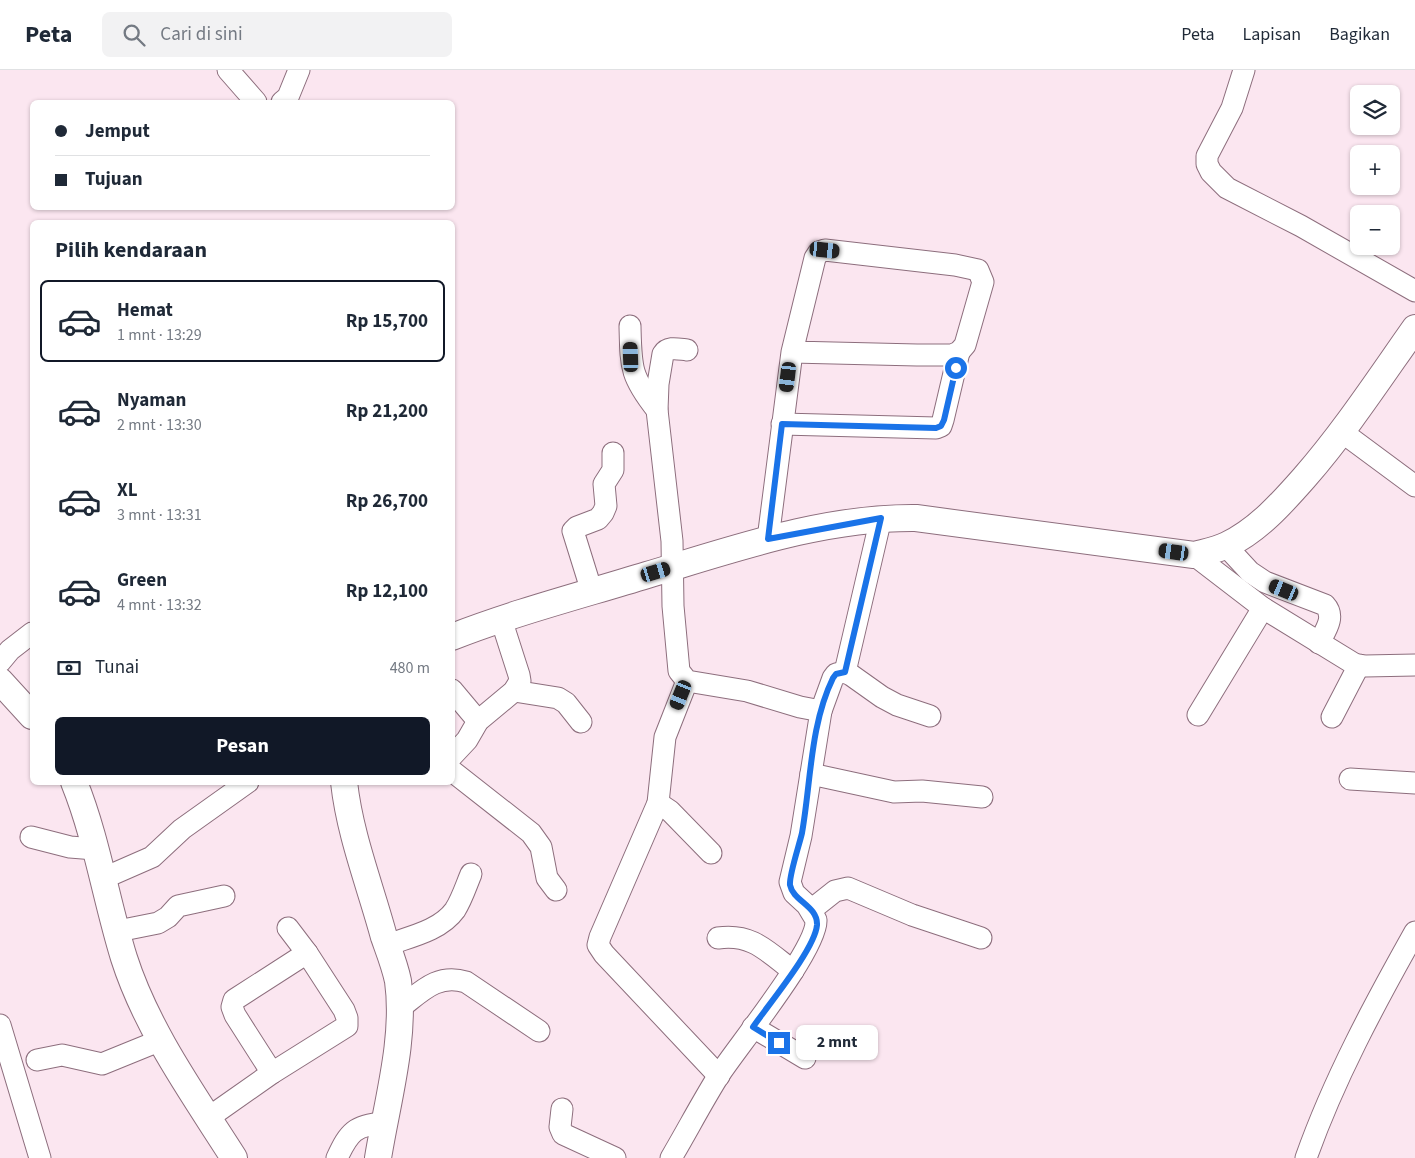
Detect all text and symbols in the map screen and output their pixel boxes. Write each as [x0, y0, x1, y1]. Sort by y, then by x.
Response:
search box [102, 12, 452, 57]
text: Peta [25, 17, 72, 52]
icon: search [120, 21, 148, 49]
text: Cari di sini [160, 21, 243, 48]
text: Peta [1181, 22, 1214, 47]
text: Lapisan [1242, 22, 1301, 47]
text: Bagikan [1329, 22, 1390, 47]
map controls [1350, 85, 1400, 255]
button: layers [1350, 85, 1400, 135]
text: Jemput [85, 118, 150, 145]
button: + [1350, 145, 1400, 195]
text: Tujuan [85, 166, 143, 193]
button: − [1350, 205, 1400, 255]
text: Pilih kendaraan [55, 234, 207, 266]
car [809, 241, 840, 259]
text: Hemat [117, 297, 173, 324]
icon: car [57, 299, 102, 344]
text: Rp 15,700 [346, 308, 428, 335]
text: 1 mnt · 13:29 [117, 324, 202, 346]
car [622, 342, 639, 372]
route start [945, 357, 967, 379]
car [778, 361, 797, 393]
text: Nyaman [117, 387, 186, 414]
icon: car [57, 389, 102, 434]
text: Rp 21,200 [346, 398, 428, 425]
text: 2 mnt · 13:30 [117, 414, 202, 436]
text: XL [117, 477, 138, 504]
icon: car [57, 479, 102, 524]
text: Rp 26,700 [346, 488, 428, 515]
text: 3 mnt · 13:31 [117, 504, 202, 526]
car [1158, 542, 1189, 562]
car [639, 560, 672, 584]
text: Green [117, 567, 167, 594]
icon: car [57, 569, 102, 614]
car [1267, 577, 1300, 603]
text: Rp 12,100 [346, 578, 428, 605]
text: 4 mnt · 13:32 [117, 594, 202, 616]
icon: cash [55, 654, 83, 682]
text: Tunai [95, 654, 139, 681]
text: 480 m [390, 657, 430, 679]
car [668, 678, 693, 712]
button: Pesan [55, 717, 430, 775]
callout: 2 mnt [796, 1026, 879, 1060]
text: 2 mnt [817, 1031, 857, 1053]
route end [768, 1032, 790, 1054]

